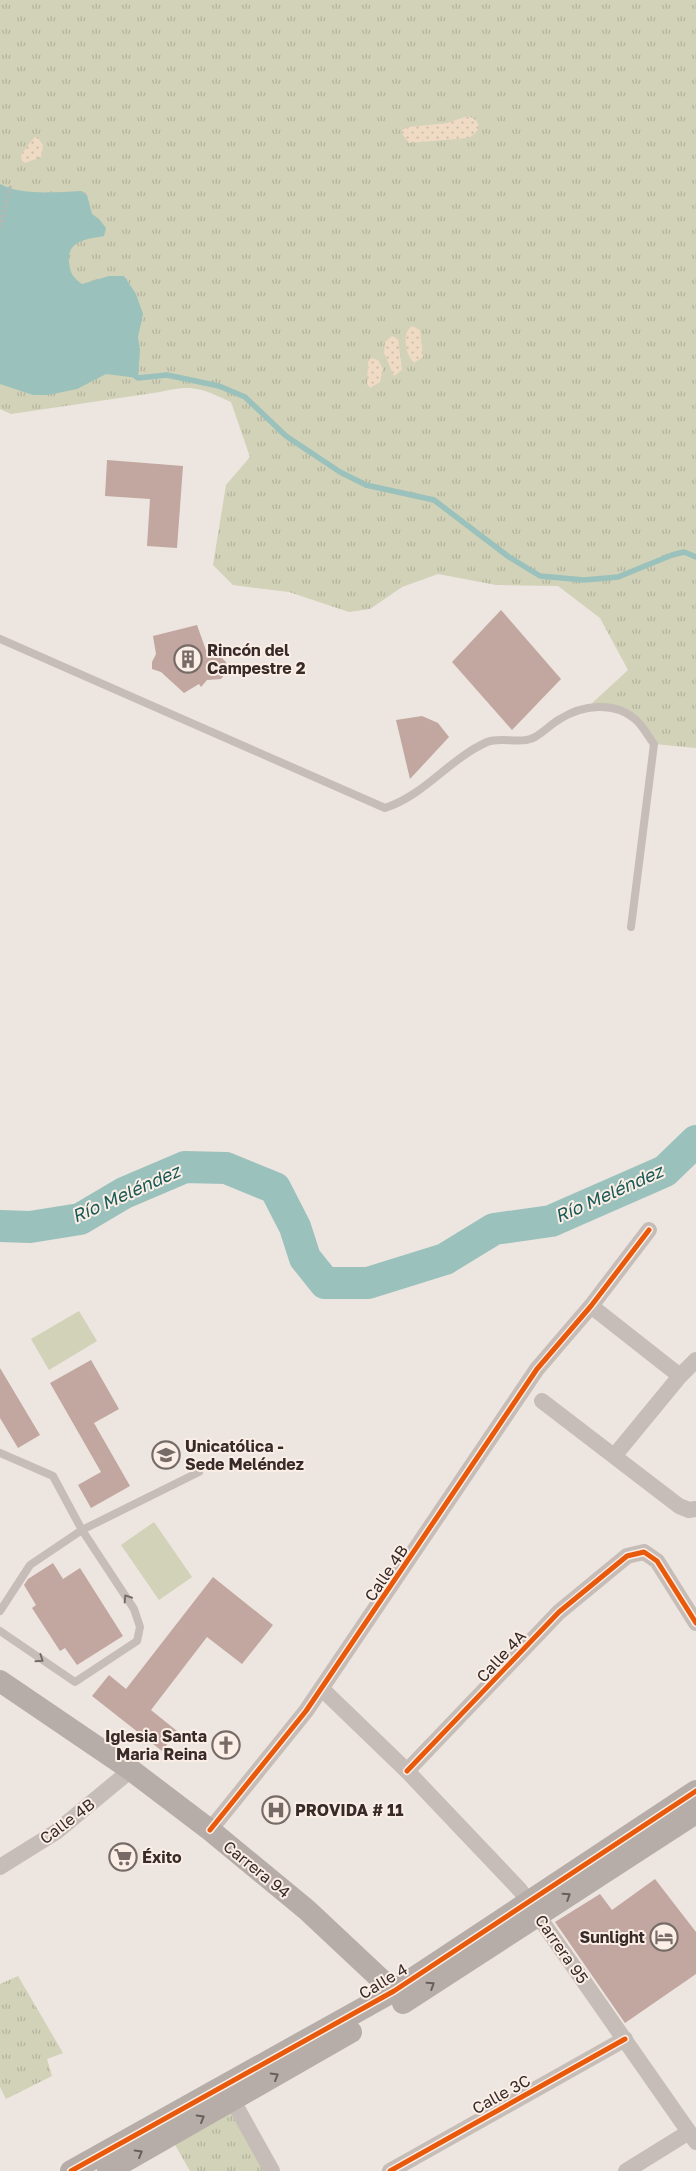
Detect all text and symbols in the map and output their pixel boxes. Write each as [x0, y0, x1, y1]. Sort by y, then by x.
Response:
place label: Rincón del Campestre 2 [207, 640, 306, 678]
building icon: Rincón del Campestre 2 [173, 644, 203, 674]
water label: Río Meléndez [68, 1159, 185, 1227]
water label: Río Meléndez [551, 1159, 668, 1227]
place label: Unicatólica - Sede Meléndez [185, 1436, 304, 1474]
school or university icon: Unicatólica - Sede Meléndez [151, 1440, 181, 1470]
street label: Calle 4B [360, 1541, 412, 1605]
one-way arrow [124, 1594, 133, 1604]
street label: Calle 4A [472, 1626, 530, 1686]
one-way arrow [35, 1652, 44, 1662]
place label: Iglesia Santa Maria Reina [105, 1726, 207, 1764]
church icon: Iglesia Santa Maria Reina [211, 1730, 241, 1760]
street label: Calle 4B [36, 1794, 98, 1848]
hospital icon: PROVIDA # 11 [261, 1795, 291, 1825]
place label: PROVIDA # 11 [295, 1800, 404, 1820]
street label: Carrera 94 [220, 1836, 294, 1902]
supermarket icon: Éxito [108, 1842, 138, 1872]
place label: Éxito [142, 1847, 182, 1867]
one-way arrow [561, 1893, 571, 1902]
street label: Carrera 95 [531, 1911, 593, 1987]
hotel icon: Sunlight [649, 1922, 679, 1952]
place label: Sunlight [579, 1927, 645, 1947]
street label: Calle 4 [355, 1959, 411, 2003]
one-way arrow [425, 1982, 435, 1991]
street label: Calle 3C [468, 2070, 534, 2118]
one-way arrow [270, 2072, 279, 2082]
one-way arrow [196, 2114, 205, 2124]
one-way arrow [134, 2150, 143, 2160]

